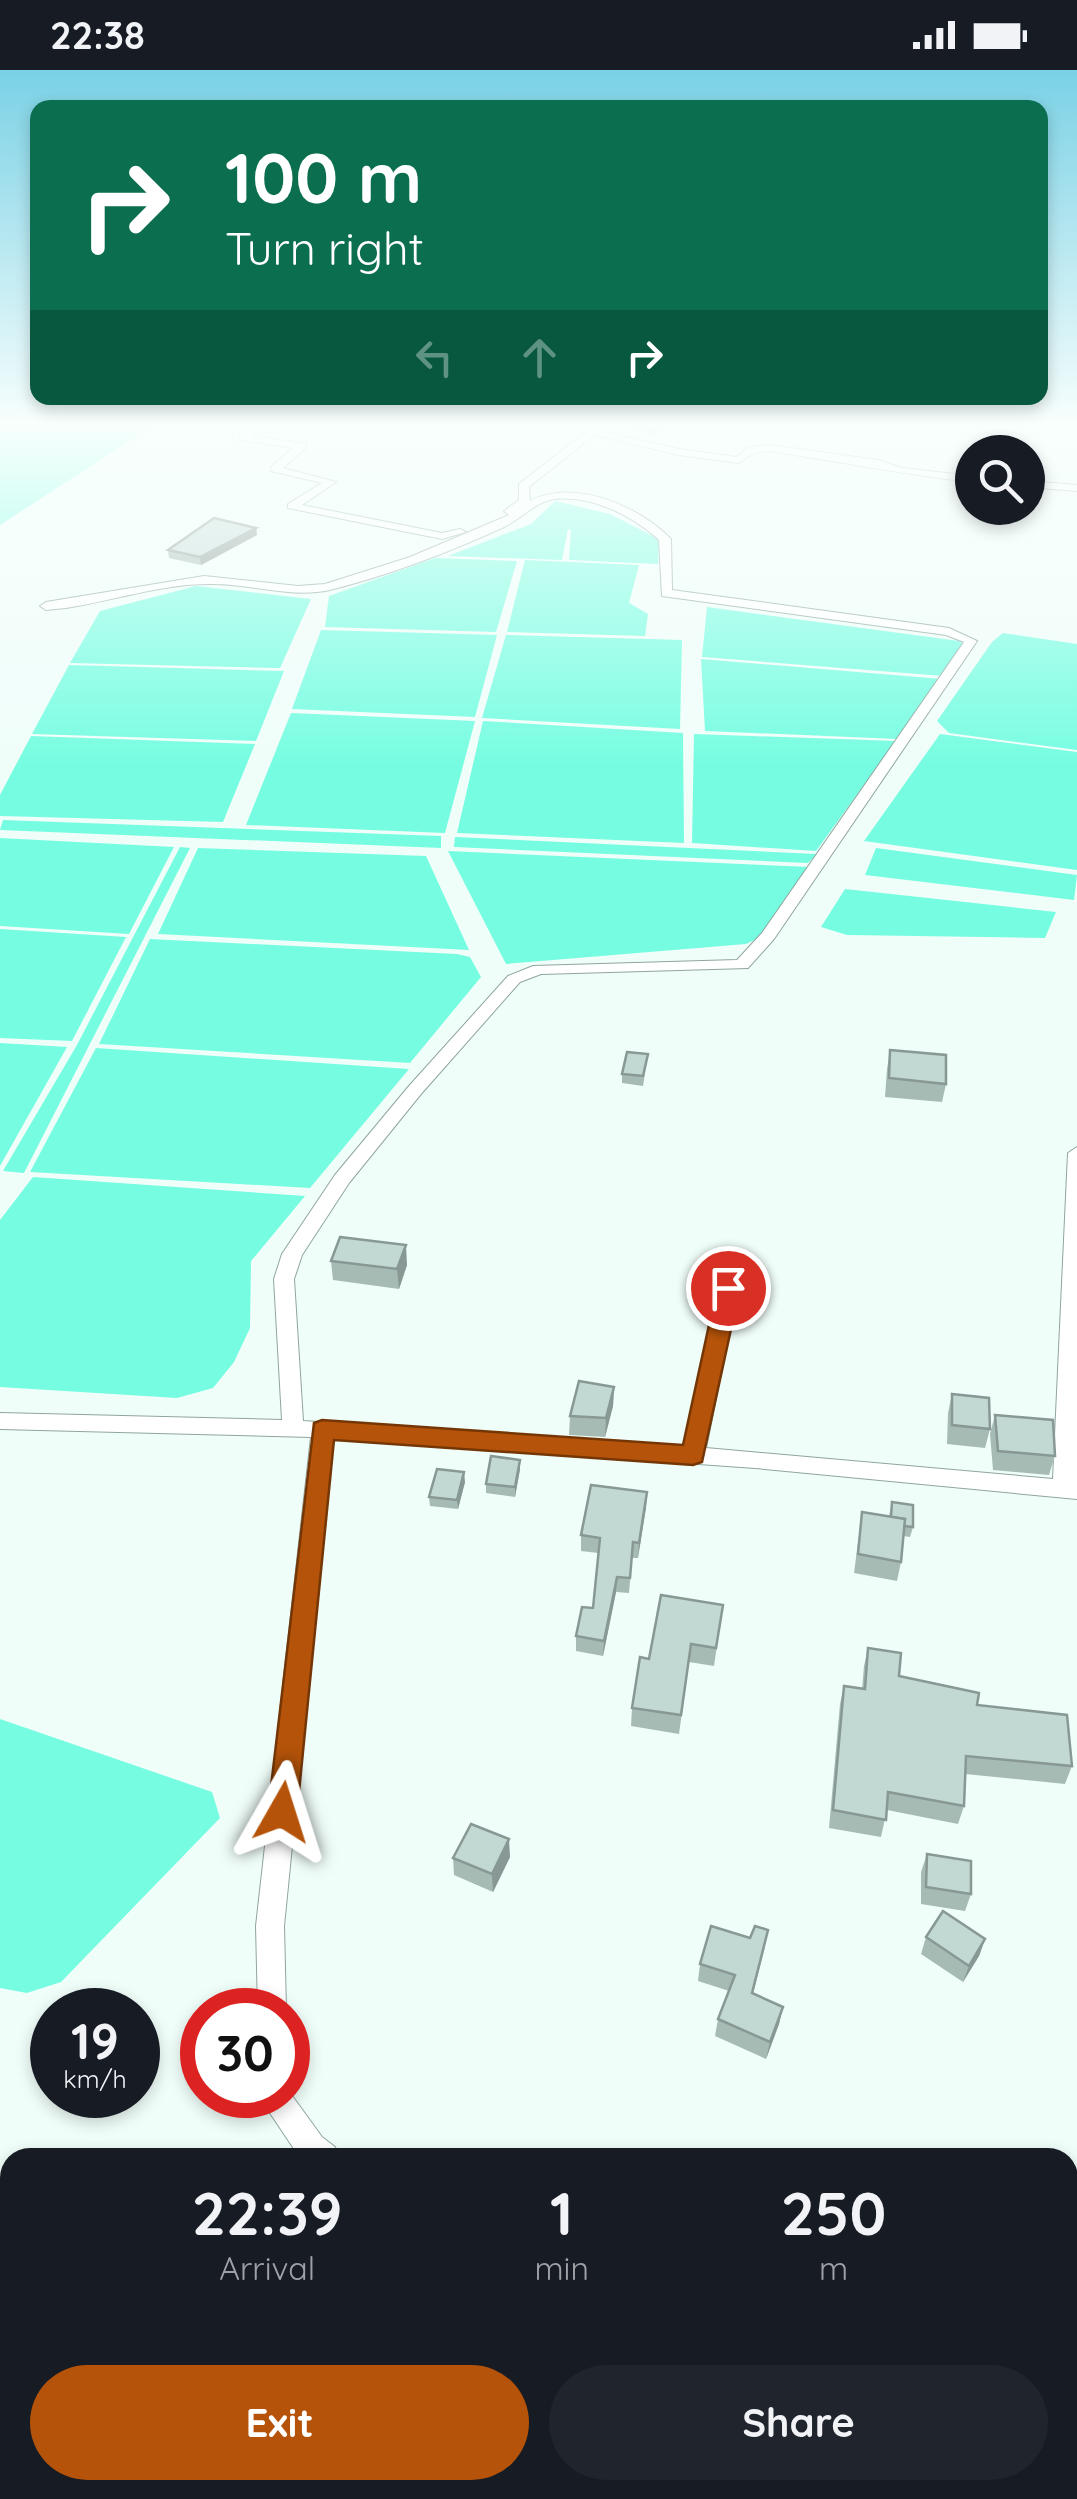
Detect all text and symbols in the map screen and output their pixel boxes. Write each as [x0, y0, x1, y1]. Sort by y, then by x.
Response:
text: 22:38 [50, 11, 145, 59]
text: 100 m [225, 133, 422, 221]
icon: right [60, 140, 190, 270]
text: Turn right [225, 220, 424, 276]
icon: left [407, 330, 462, 385]
icon: ahead [512, 330, 567, 385]
icon: right [617, 330, 672, 385]
map controls [955, 435, 1045, 525]
button: search [955, 435, 1045, 525]
pin [686, 1246, 771, 1331]
icon: arrive [701, 1261, 756, 1316]
position arrow [230, 1760, 334, 1864]
speed limit sign: 30 [180, 1988, 310, 2118]
text: 19 [71, 2009, 119, 2072]
text: km/h [63, 2063, 127, 2094]
text: 22:39 [192, 2175, 343, 2250]
text: 1 [550, 2175, 573, 2250]
text: 250 [781, 2175, 886, 2250]
text: Arrival [219, 2248, 315, 2288]
text: min [534, 2248, 589, 2288]
text: m [819, 2248, 848, 2288]
button: Exit [30, 2365, 529, 2480]
button: Share [549, 2365, 1048, 2480]

